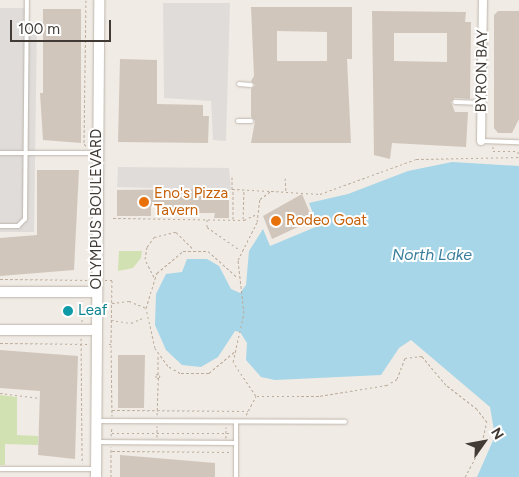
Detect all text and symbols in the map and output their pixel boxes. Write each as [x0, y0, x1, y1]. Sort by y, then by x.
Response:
scale bar [12, 10, 114, 42]
text: 100 m [18, 20, 60, 38]
street label: BYRON BAY [472, 29, 492, 113]
street label: OLYMPUS BOULEVARD [88, 129, 106, 289]
place label: Eno's Pizza Tavern [154, 184, 228, 219]
marker: Eno's Pizza Tavern [138, 196, 150, 208]
place label: Rodeo Goat [286, 212, 367, 230]
marker: Rodeo Goat [270, 215, 282, 227]
water label: North Lake [392, 245, 472, 265]
place label: Leaf [78, 302, 107, 320]
marker: Leaf [62, 305, 74, 317]
north arrow [459, 417, 509, 467]
text: N [487, 425, 507, 443]

